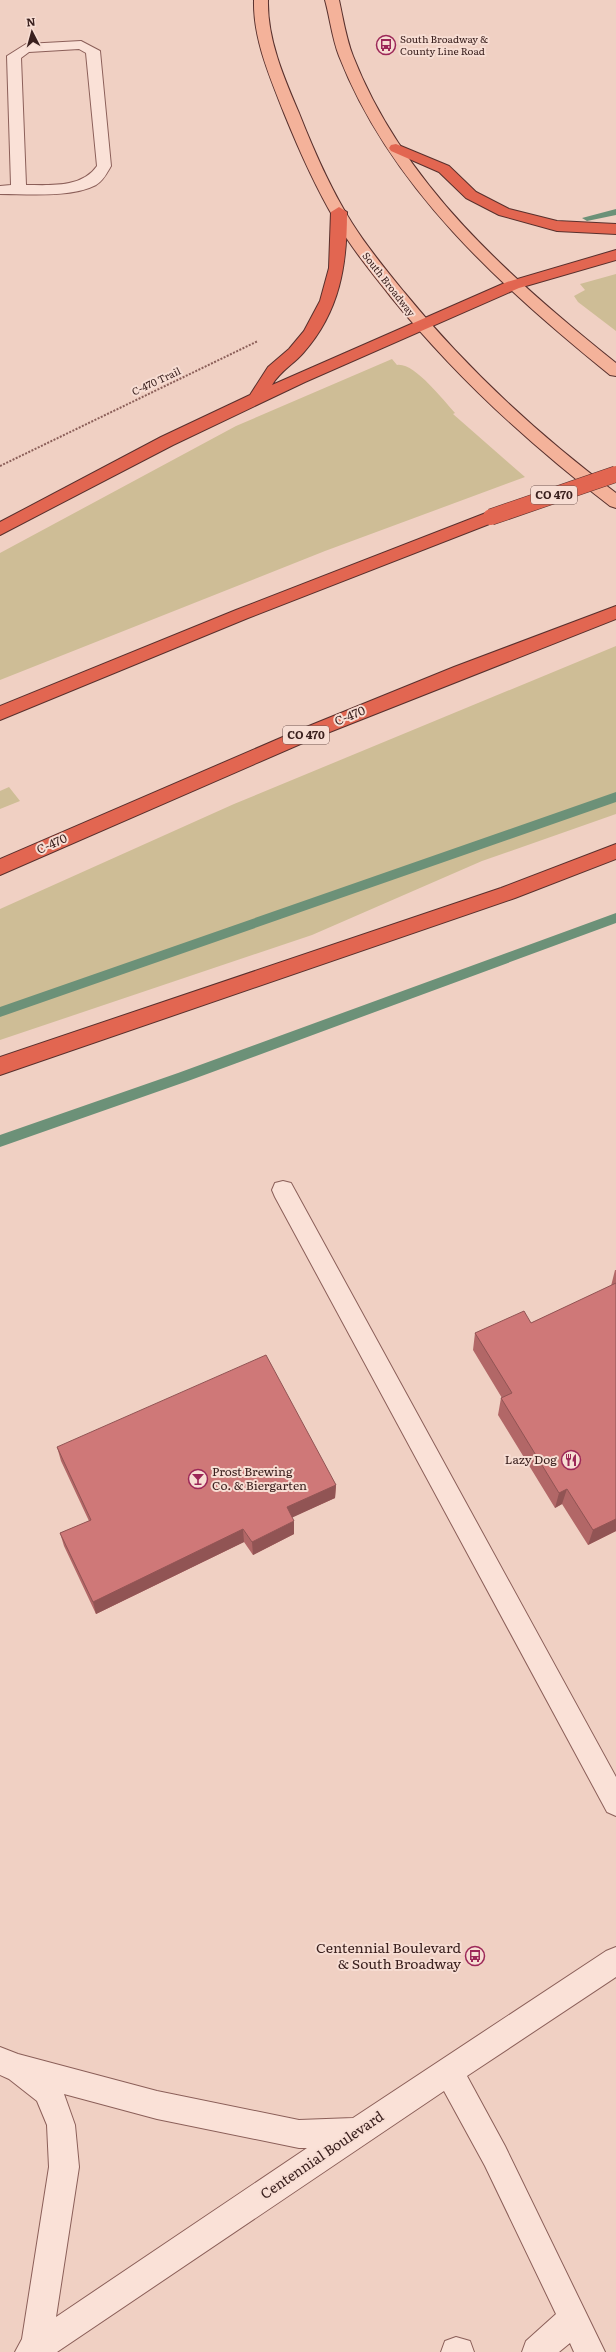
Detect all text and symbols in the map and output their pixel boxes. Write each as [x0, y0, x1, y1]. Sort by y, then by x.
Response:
north arrow [12, 12, 52, 52]
text: N [25, 13, 36, 29]
place label: South Broadway & County Line Road [400, 31, 488, 58]
bus stop icon: South Broadway & County Line Road [375, 34, 397, 56]
street label: South Broadway [359, 248, 419, 319]
street label: C-470 Trail [129, 362, 183, 398]
road number: CO 470 [531, 486, 577, 504]
street label: C-470 [331, 701, 368, 729]
road number: CO 470 [283, 726, 329, 744]
street label: C-470 [33, 828, 70, 858]
restaurant icon: Lazy Dog [560, 1449, 582, 1471]
place label: Lazy Dog [505, 1450, 557, 1468]
place label: Prost Brewing Co. & Biergarten [212, 1462, 307, 1494]
bar icon: Prost Brewing Co. & Biergarten [187, 1468, 209, 1490]
place label: Centennial Boulevard & South Broadway [316, 1937, 462, 1973]
bus stop icon: Centennial Boulevard & South Broadway [464, 1945, 486, 1967]
street label: Centennial Boulevard [256, 2105, 387, 2203]

